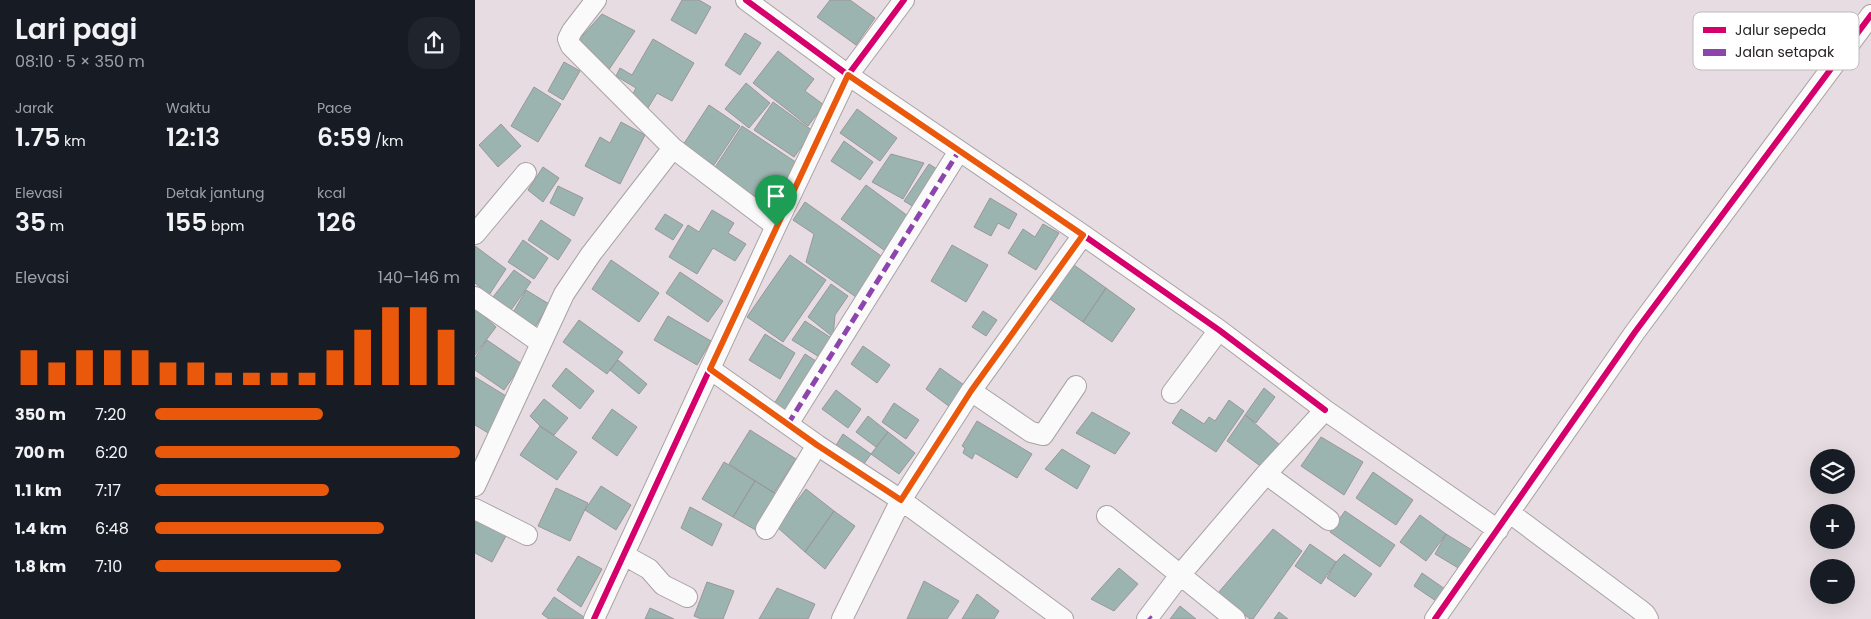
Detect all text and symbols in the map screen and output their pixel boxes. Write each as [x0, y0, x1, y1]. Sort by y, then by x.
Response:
text: Lari pagi [15, 10, 137, 49]
legend [1693, 12, 1859, 70]
button: share [408, 17, 460, 69]
text: Jalur sepeda [1735, 20, 1826, 40]
text: Jalan setapak [1735, 42, 1835, 62]
text: 08:10 · 5 × 350 m [15, 50, 145, 73]
text: Jarak [15, 98, 54, 118]
text: Waktu [166, 98, 210, 118]
text: Pace [317, 98, 352, 118]
text: 1.75 [15, 120, 60, 155]
text: 12:13 [166, 120, 220, 155]
text: 6:59 [317, 120, 371, 155]
text: km [60, 131, 86, 151]
text: /km [371, 131, 403, 151]
pin [755, 175, 797, 226]
icon: arrive [762, 182, 790, 210]
text: Elevasi [15, 183, 62, 203]
text: Detak jantung [166, 183, 264, 203]
text: kcal [317, 183, 346, 203]
text: 35 [15, 205, 46, 240]
text: 155 [166, 205, 207, 240]
text: 126 [317, 205, 356, 240]
text: m [46, 216, 64, 236]
text: bpm [207, 216, 244, 236]
text: Elevasi [15, 266, 69, 289]
text: 140–146 m [378, 266, 460, 289]
text: 350 m [15, 403, 66, 426]
text: 7:20 [95, 403, 126, 426]
text: 700 m [15, 441, 65, 464]
text: 6:20 [95, 441, 128, 464]
map controls [1810, 449, 1855, 604]
button: layers [1810, 449, 1855, 494]
text: 1.1 km [15, 479, 62, 502]
text: 7:17 [95, 479, 121, 502]
button: + [1810, 504, 1855, 549]
text: 1.4 km [15, 517, 67, 540]
text: 6:48 [95, 517, 129, 540]
text: 1.8 km [15, 555, 66, 578]
text: 7:10 [95, 555, 122, 578]
button: − [1810, 559, 1855, 604]

